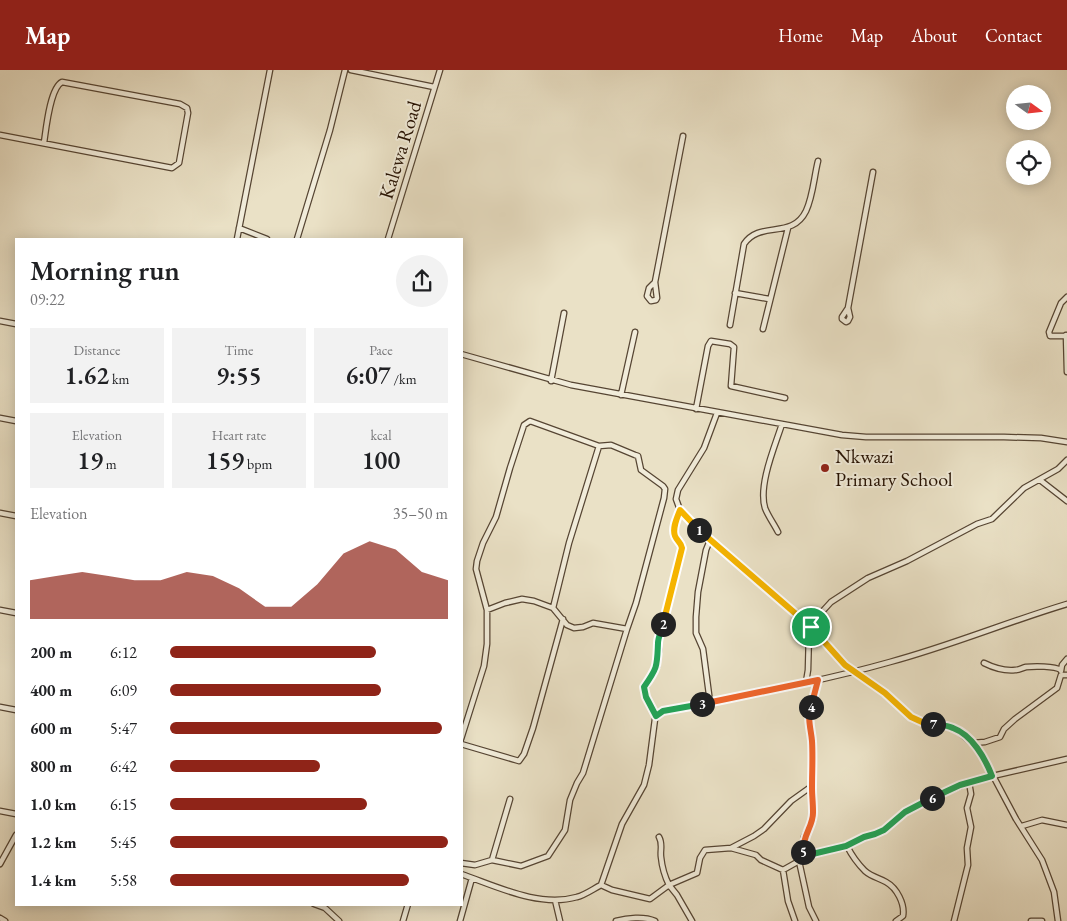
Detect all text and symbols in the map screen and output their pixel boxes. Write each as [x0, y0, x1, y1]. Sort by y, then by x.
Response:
text: Map [25, 20, 70, 51]
text: Home [778, 24, 823, 47]
text: Map [851, 24, 883, 47]
text: About [911, 24, 957, 47]
text: Contact [985, 24, 1042, 47]
north arrow [1006, 85, 1051, 130]
map controls [1006, 85, 1051, 185]
street label: Kalewa Road [373, 97, 428, 202]
button: locate [1006, 140, 1051, 185]
text: Morning run [30, 252, 180, 288]
button: share [396, 255, 448, 307]
text: 09:22 [30, 289, 65, 310]
text: Distance [74, 341, 120, 359]
text: Time [224, 341, 254, 359]
text: Pace [369, 341, 393, 359]
text: 1.62 [65, 359, 109, 391]
text: 9:55 [216, 359, 262, 391]
text: 6:07 [345, 359, 391, 391]
text: km [109, 370, 129, 388]
text: /km [391, 370, 417, 388]
text: Elevation [72, 426, 122, 444]
text: Heart rate [212, 426, 266, 444]
text: kcal [371, 426, 392, 444]
place label: Nkwazi Primary School [835, 443, 953, 492]
text: 19 [77, 444, 103, 476]
text: 159 [206, 444, 244, 476]
text: 100 [362, 444, 400, 476]
text: m [103, 455, 117, 473]
text: bpm [244, 455, 272, 473]
marker: Nkwazi Primary School [819, 462, 831, 474]
text: Elevation [30, 503, 88, 524]
text: 35–50 m [393, 503, 448, 524]
pin: 1 [686, 518, 712, 542]
text: 1 [696, 521, 703, 539]
pin [790, 606, 832, 648]
pin: 2 [650, 612, 676, 636]
icon: arrive [797, 613, 825, 641]
text: 2 [660, 615, 667, 633]
text: 200 m [30, 642, 72, 663]
text: 6:12 [110, 642, 137, 663]
text: 400 m [30, 680, 72, 701]
text: 6:09 [110, 680, 137, 701]
pin: 3 [690, 692, 714, 716]
pin: 4 [798, 694, 824, 720]
text: 3 [699, 695, 706, 713]
text: 4 [808, 698, 815, 716]
pin: 7 [920, 712, 946, 736]
text: 7 [930, 715, 937, 733]
text: 600 m [30, 718, 72, 739]
text: 5:47 [110, 718, 137, 739]
text: 800 m [30, 756, 72, 777]
text: 6:42 [110, 756, 137, 777]
pin: 6 [920, 786, 944, 810]
text: 6 [929, 789, 936, 807]
text: 1.0 km [30, 794, 76, 815]
text: 6:15 [110, 794, 137, 815]
text: 1.2 km [30, 832, 76, 853]
text: 5:45 [110, 832, 137, 853]
pin: 5 [790, 840, 816, 864]
text: 5 [800, 843, 807, 861]
text: 1.4 km [30, 870, 76, 891]
text: 5:58 [110, 870, 137, 891]

